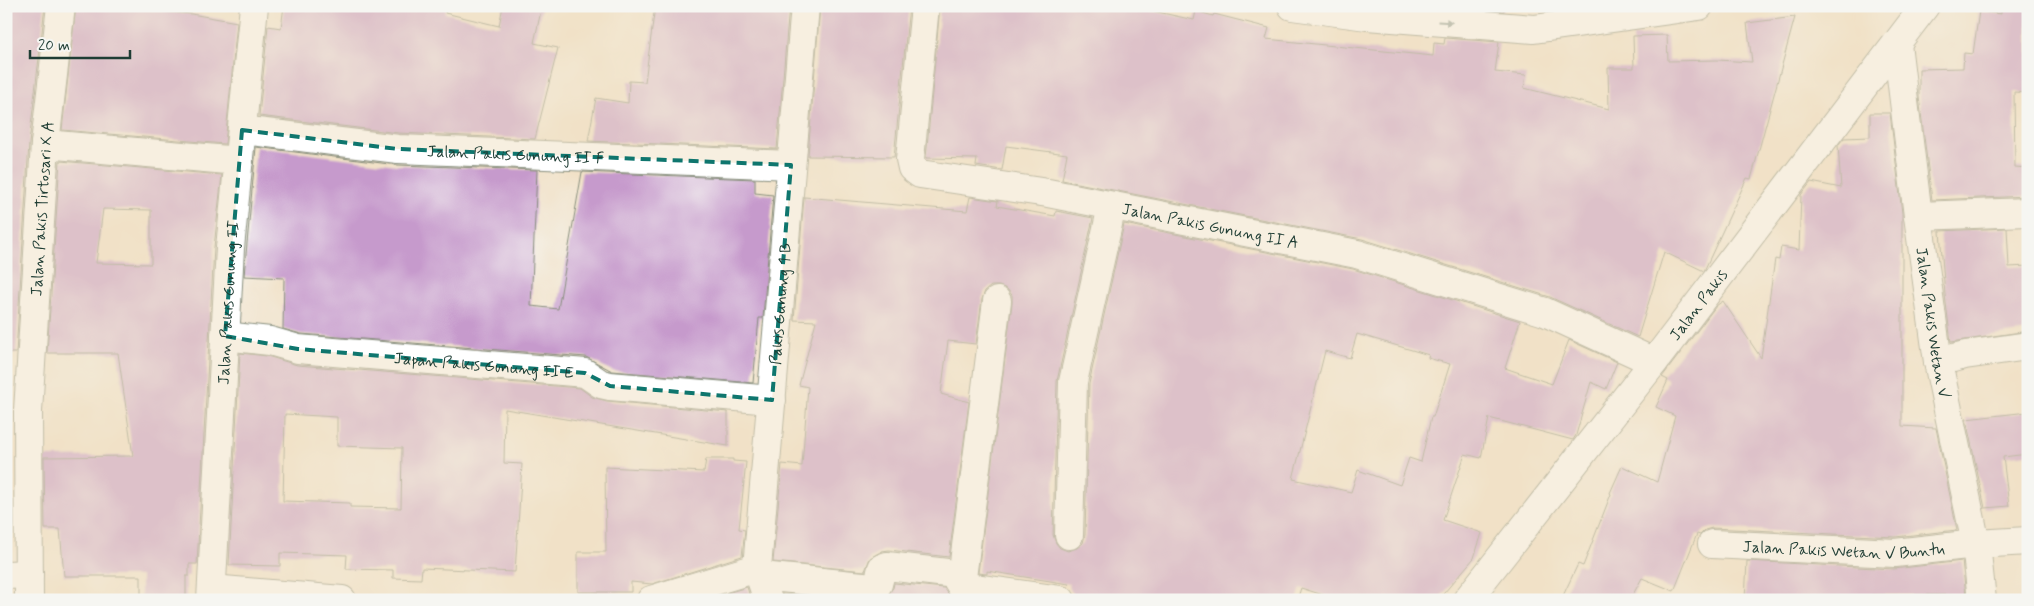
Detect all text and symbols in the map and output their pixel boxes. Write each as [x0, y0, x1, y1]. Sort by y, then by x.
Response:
one-way arrow [1437, 19, 1453, 27]
scale bar [30, 28, 130, 60]
text: 20 m [38, 36, 70, 56]
street label: Jalan Pakis Tirtosari X A [26, 120, 60, 297]
street label: Jalan Pakis Gunung II F [427, 141, 605, 169]
street label: Jalan Pakis Gunung II A [1120, 199, 1300, 254]
street label: Jalan Pakis Gunung II [214, 219, 245, 385]
street label: Pakis Gunung 1 B [765, 242, 797, 366]
street label: Jalan Pakis Wetan V [1910, 246, 1954, 400]
street label: Jalan Pakis [1665, 266, 1733, 345]
street label: Japan Pakis Gunung II E [393, 348, 575, 384]
street label: Jalan Pakis Wetan V Buntu [1742, 537, 1946, 565]

